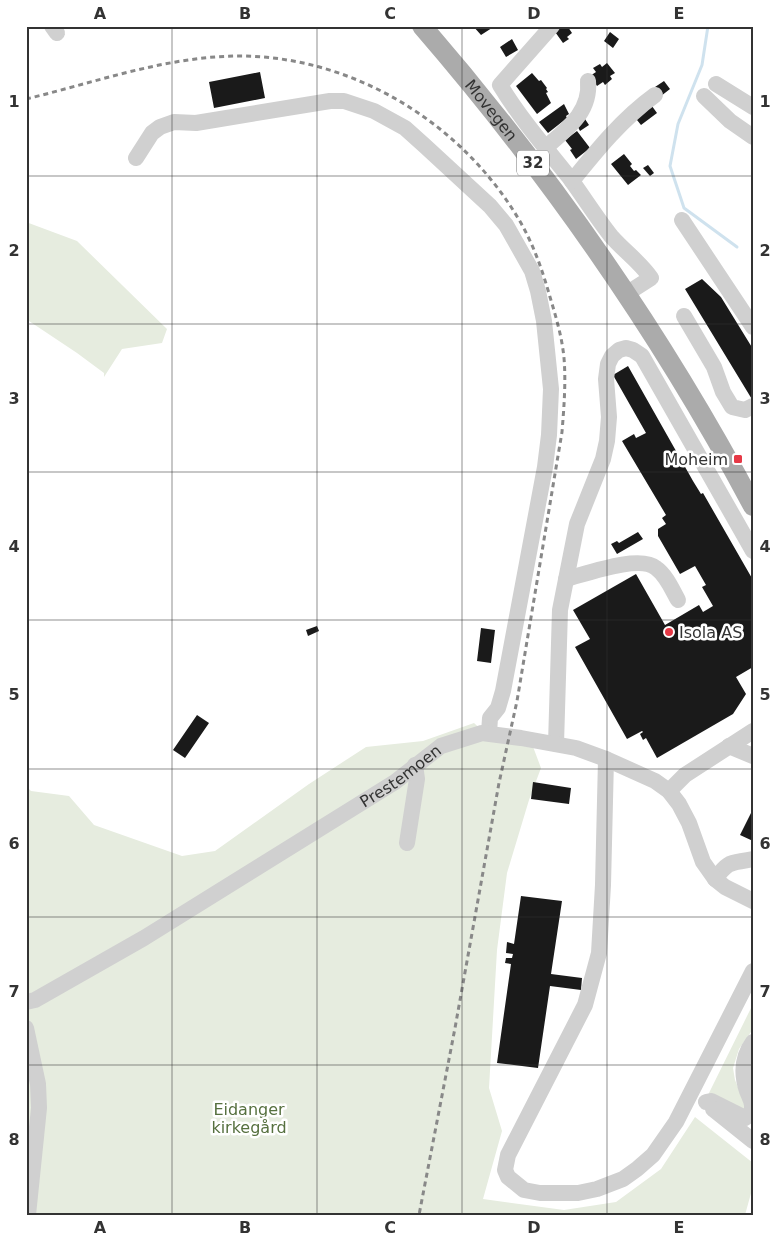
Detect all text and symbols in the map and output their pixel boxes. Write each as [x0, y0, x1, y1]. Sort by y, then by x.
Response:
text: A [94, 4, 107, 23]
text: B [239, 4, 251, 23]
text: C [384, 4, 396, 23]
text: D [527, 4, 541, 23]
text: E [674, 4, 684, 23]
street label: Movegen [461, 76, 521, 145]
text: 1 [8, 92, 20, 111]
text: 1 [759, 92, 771, 111]
road number: 32 [517, 150, 549, 176]
text: 2 [8, 241, 20, 260]
text: 2 [759, 241, 771, 260]
text: 3 [8, 389, 20, 408]
text: 3 [759, 389, 771, 408]
place label: Moheim [664, 450, 728, 469]
marker: Moheim [732, 453, 744, 465]
text: 4 [8, 537, 20, 556]
text: 4 [759, 537, 771, 556]
place label: Isola AS [679, 623, 742, 642]
marker: Isola AS [663, 626, 675, 638]
text: 5 [8, 685, 20, 704]
text: 5 [759, 685, 771, 704]
street label: Prestemoen [356, 741, 445, 812]
text: 6 [8, 834, 20, 853]
text: 6 [759, 834, 771, 853]
text: 7 [8, 982, 20, 1001]
text: 7 [759, 982, 771, 1001]
park label: Eidanger kirkegård [211, 1100, 287, 1137]
text: 8 [8, 1130, 20, 1149]
text: 8 [759, 1130, 771, 1149]
text: A [94, 1218, 107, 1237]
text: B [239, 1218, 251, 1237]
text: C [384, 1218, 396, 1237]
text: D [527, 1218, 541, 1237]
text: E [674, 1218, 684, 1237]

